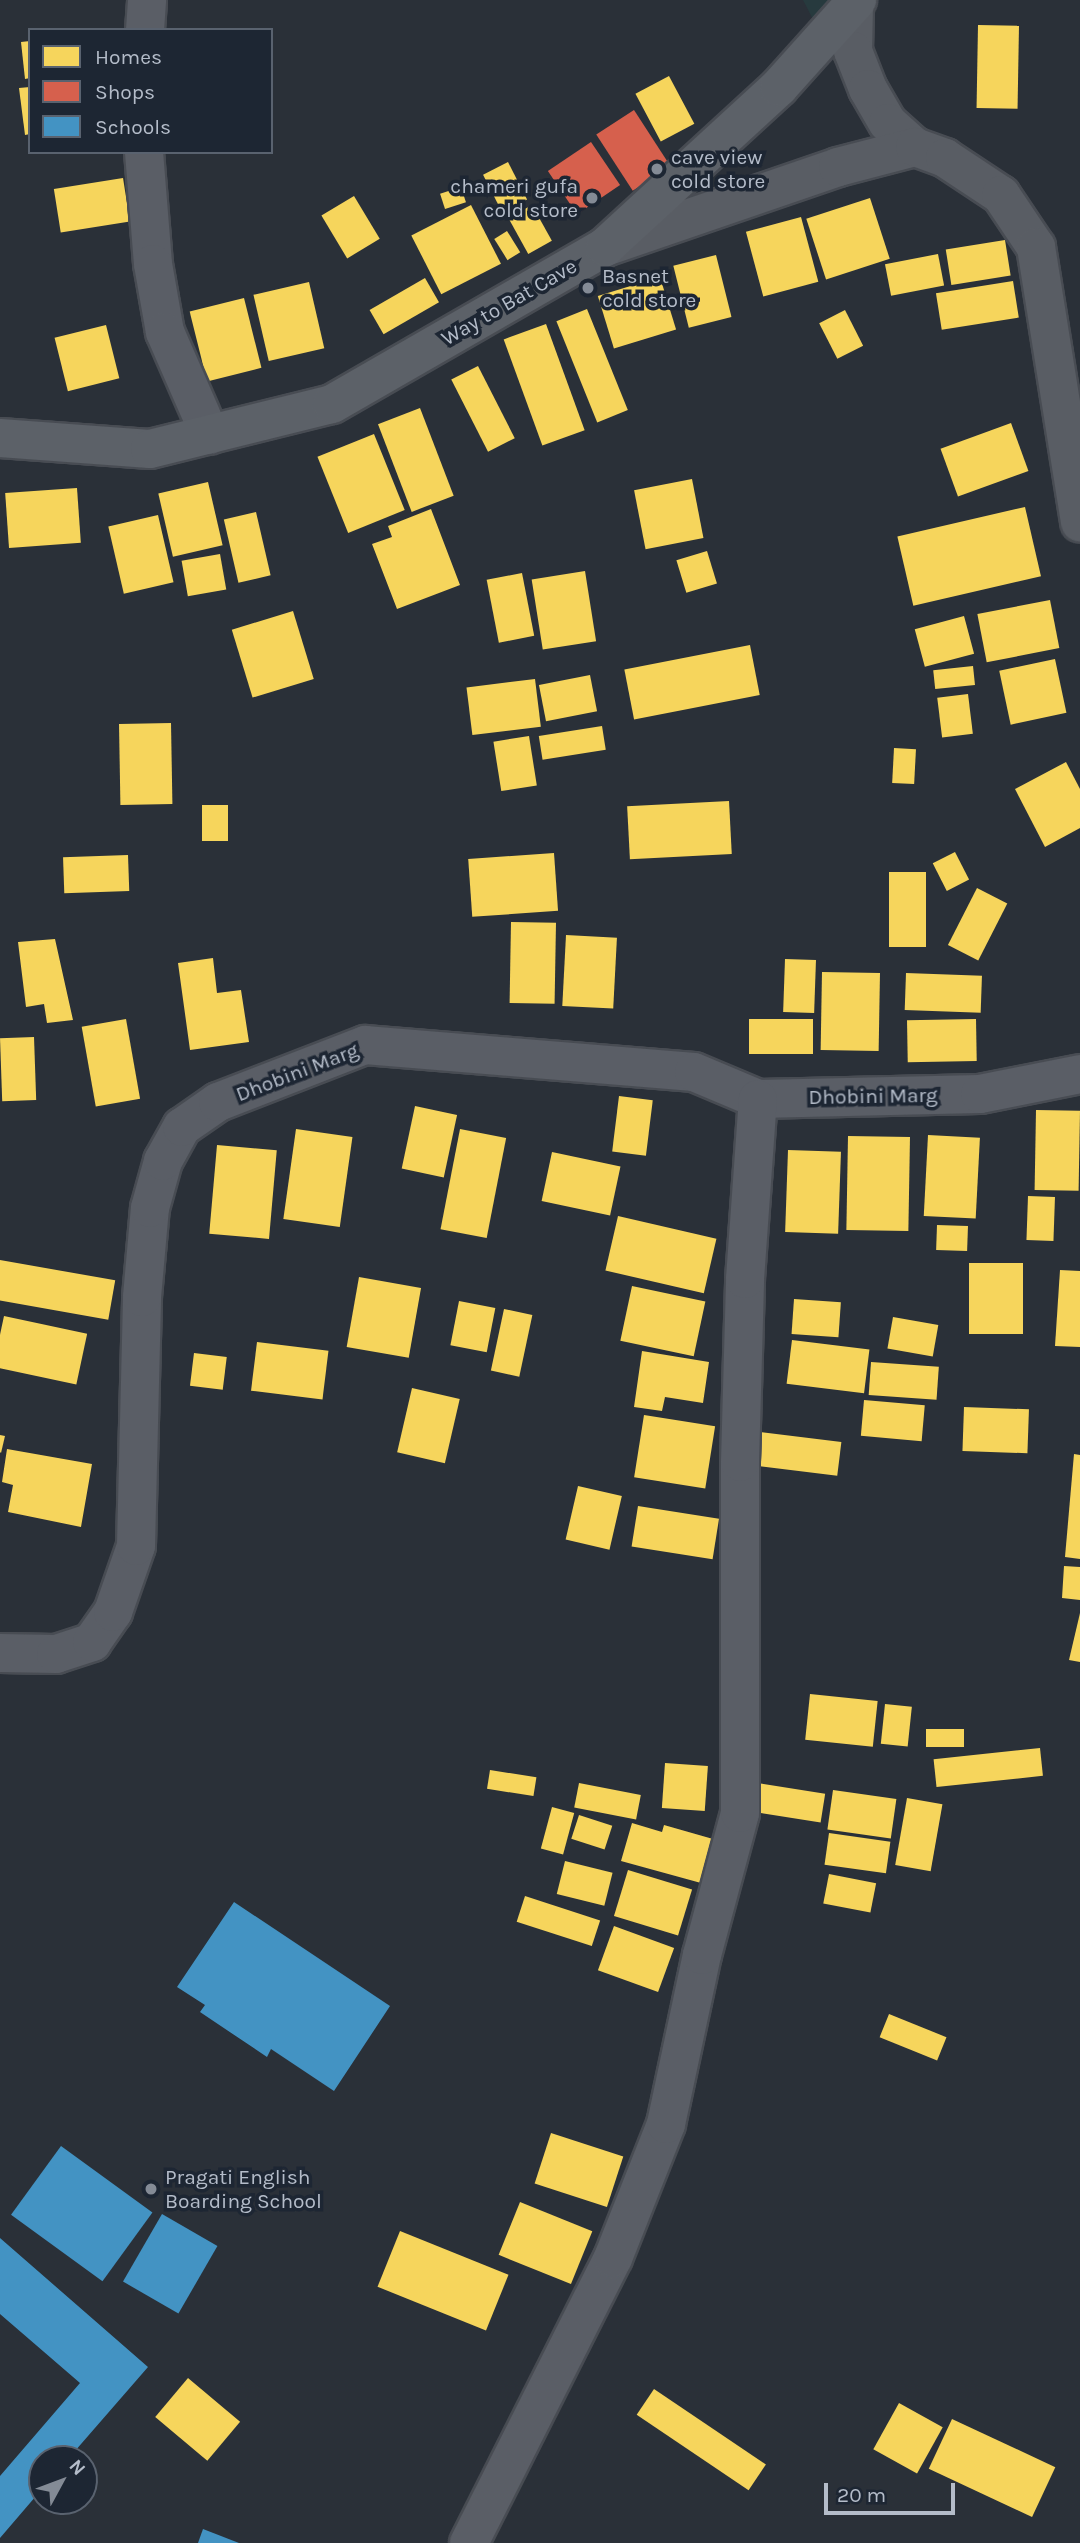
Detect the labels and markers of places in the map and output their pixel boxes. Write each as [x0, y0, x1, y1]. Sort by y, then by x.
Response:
place label: cave view cold store [671, 144, 765, 194]
marker: cave view cold store [649, 161, 665, 177]
place label: chameri gufa cold store [450, 173, 578, 223]
marker: chameri gufa cold store [584, 190, 600, 206]
place label: Basnet cold store [602, 263, 696, 313]
marker: Basnet cold store [580, 280, 596, 296]
place label: Pragati English Boarding School [165, 2164, 322, 2214]
marker: Pragati English Boarding School [143, 2181, 159, 2197]

